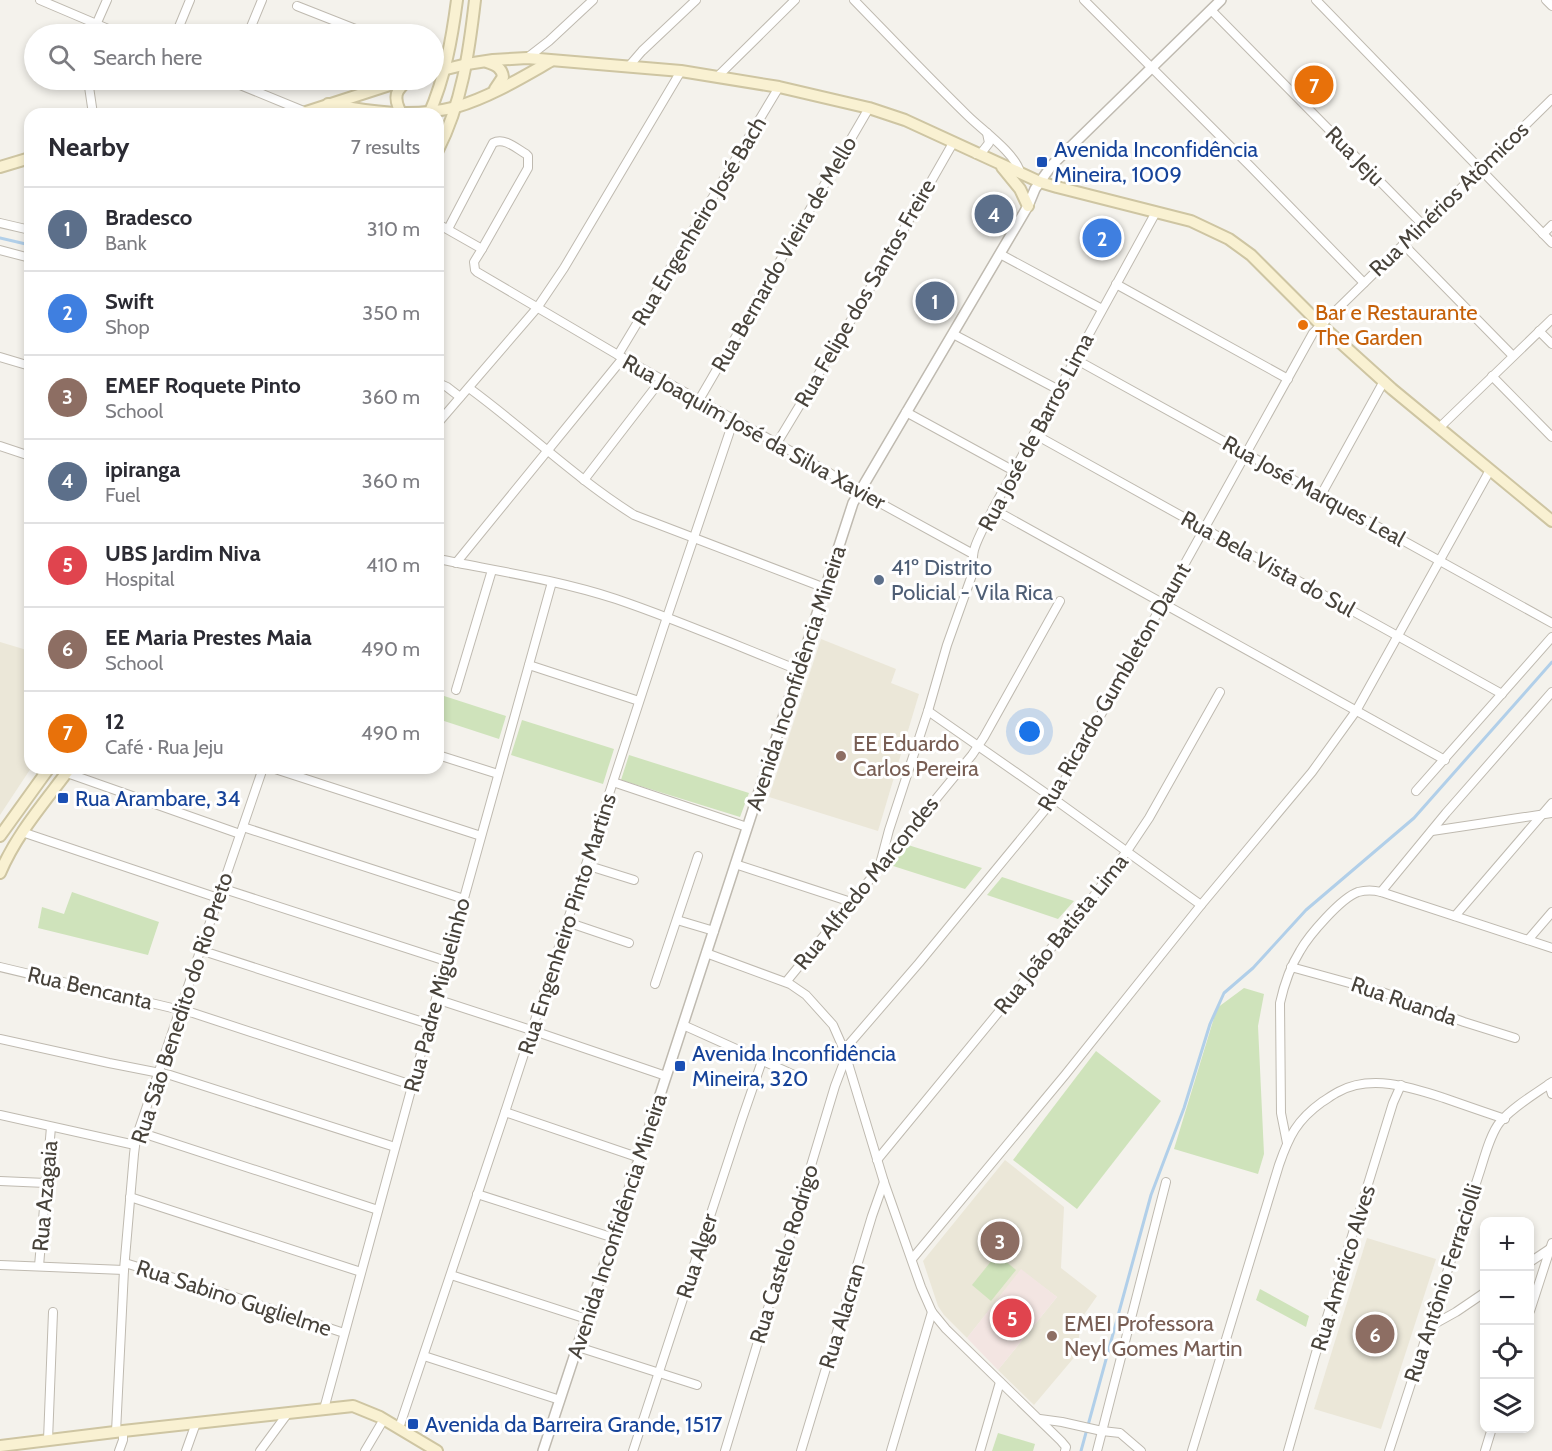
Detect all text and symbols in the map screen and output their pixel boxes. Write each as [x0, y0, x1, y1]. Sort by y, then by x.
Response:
search box [24, 24, 444, 90]
icon: search [45, 41, 78, 74]
text: Search here [93, 44, 202, 71]
pin: 7 [1294, 62, 1334, 107]
street label: Rua Engenheiro José Bach [626, 112, 772, 330]
street label: Rua Minérios Atômicos [1364, 116, 1534, 282]
street label: Rua Jeju [1320, 121, 1390, 191]
text: Nearby [48, 131, 129, 163]
street label: Rua Bernardo Vieira de Mello [706, 132, 862, 376]
text: 7 results [351, 135, 420, 159]
place label: Avenida Inconfidência Mineira, 1009 [1054, 136, 1259, 188]
marker: Avenida Inconfidência Mineira, 1009 [1035, 155, 1049, 169]
street label: Rua Felipe dos Santos Freire [789, 174, 941, 412]
pin: 4 [974, 192, 1014, 236]
text: Bradesco [105, 204, 192, 231]
pin: 2 [1082, 216, 1122, 260]
text: 1 [64, 217, 71, 241]
text: 310 m [367, 217, 420, 241]
text: Bank [105, 231, 147, 255]
pin: 1 [916, 278, 954, 324]
text: Swift [105, 288, 154, 315]
place label: Bar e Restaurante The Garden [1315, 299, 1478, 351]
text: 2 [62, 301, 73, 325]
text: 350 m [362, 301, 420, 325]
text: Shop [105, 315, 150, 339]
marker: Bar e Restaurante The Garden [1296, 318, 1310, 332]
street label: Rua José de Barros Lima [972, 328, 1100, 536]
street label: Rua Joaquim José da Silva Xavier [618, 348, 890, 516]
text: EMEF Roquete Pinto [105, 372, 301, 399]
text: 3 [62, 385, 73, 409]
text: 360 m [362, 385, 420, 409]
text: School [105, 399, 163, 423]
street label: Rua José Marques Leal [1218, 430, 1411, 553]
text: ipiranga [105, 456, 180, 483]
text: 4 [61, 469, 74, 493]
text: 360 m [362, 469, 420, 493]
text: Fuel [105, 483, 140, 507]
street label: Rua Bela Vista do Sul [1176, 505, 1360, 623]
text: UBS Jardim Niva [105, 540, 261, 567]
street label: Avenida Inconfidência Mineira [740, 542, 852, 814]
text: 5 [62, 553, 73, 577]
text: 410 m [366, 553, 420, 577]
place label: 41º Distrito Policial - Vila Rica [891, 554, 1053, 606]
street label: Rua Ricardo Gumbleton Daunt [1032, 557, 1197, 816]
text: Hospital [105, 567, 175, 591]
marker: 41º Distrito Policial - Vila Rica [872, 573, 886, 587]
text: EE Maria Prestes Maia [105, 624, 312, 651]
text: 6 [62, 637, 73, 661]
text: 490 m [361, 637, 420, 661]
text: School [105, 651, 163, 675]
text: 12 [105, 708, 125, 735]
your location [1015, 717, 1044, 746]
text: 7 [62, 721, 73, 745]
text: 490 m [361, 721, 420, 745]
place label: EE Eduardo Carlos Pereira [853, 730, 979, 782]
text: Café · Rua Jeju [105, 735, 223, 759]
marker: EE Eduardo Carlos Pereira [834, 749, 848, 763]
place label: Rua Arambare, 34 [75, 785, 241, 812]
street label: Rua Engenheiro Pinto Martins [512, 790, 622, 1058]
marker: Rua Arambare, 34 [56, 791, 70, 805]
street label: Rua Alfredo Marcondes [788, 791, 944, 975]
street label: Rua João Batista Lima [988, 848, 1134, 1020]
street label: Rua São Benedito do Rio Preto [125, 869, 239, 1147]
street label: Rua Padre Miguelinho [398, 895, 476, 1095]
street label: Rua Bencanta [25, 961, 156, 1016]
street label: Rua Ruanda [1348, 970, 1461, 1032]
place label: Avenida Inconfidência Mineira, 320 [692, 1040, 897, 1092]
marker: Avenida Inconfidência Mineira, 320 [673, 1059, 687, 1073]
street label: Avenida Inconfidência Mineira [561, 1090, 673, 1362]
street label: Rua Azagaia [27, 1139, 63, 1253]
street label: Rua Castelo Rodrigo [744, 1161, 824, 1347]
street label: Rua Antônio Ferraciolli [1398, 1180, 1488, 1386]
street label: Rua Américo Alves [1305, 1182, 1381, 1354]
street label: Rua Alger [671, 1210, 723, 1302]
map controls [1480, 1217, 1534, 1433]
button: + [1480, 1217, 1534, 1271]
pin: 3 [980, 1218, 1020, 1264]
street label: Rua Sabino Guglielme [133, 1254, 335, 1342]
street label: Rua Alacran [813, 1260, 871, 1372]
button: − [1480, 1271, 1534, 1325]
pin: 5 [992, 1296, 1032, 1340]
place label: EMEI Professora Neyl Gomes Martin [1064, 1310, 1243, 1362]
pin: 6 [1356, 1312, 1394, 1356]
button: locate [1480, 1325, 1534, 1379]
marker: EMEI Professora Neyl Gomes Martin [1045, 1329, 1059, 1343]
button: layers [1480, 1379, 1534, 1433]
place label: Avenida da Barreira Grande, 1517 [425, 1411, 722, 1438]
marker: Avenida da Barreira Grande, 1517 [406, 1417, 420, 1431]

